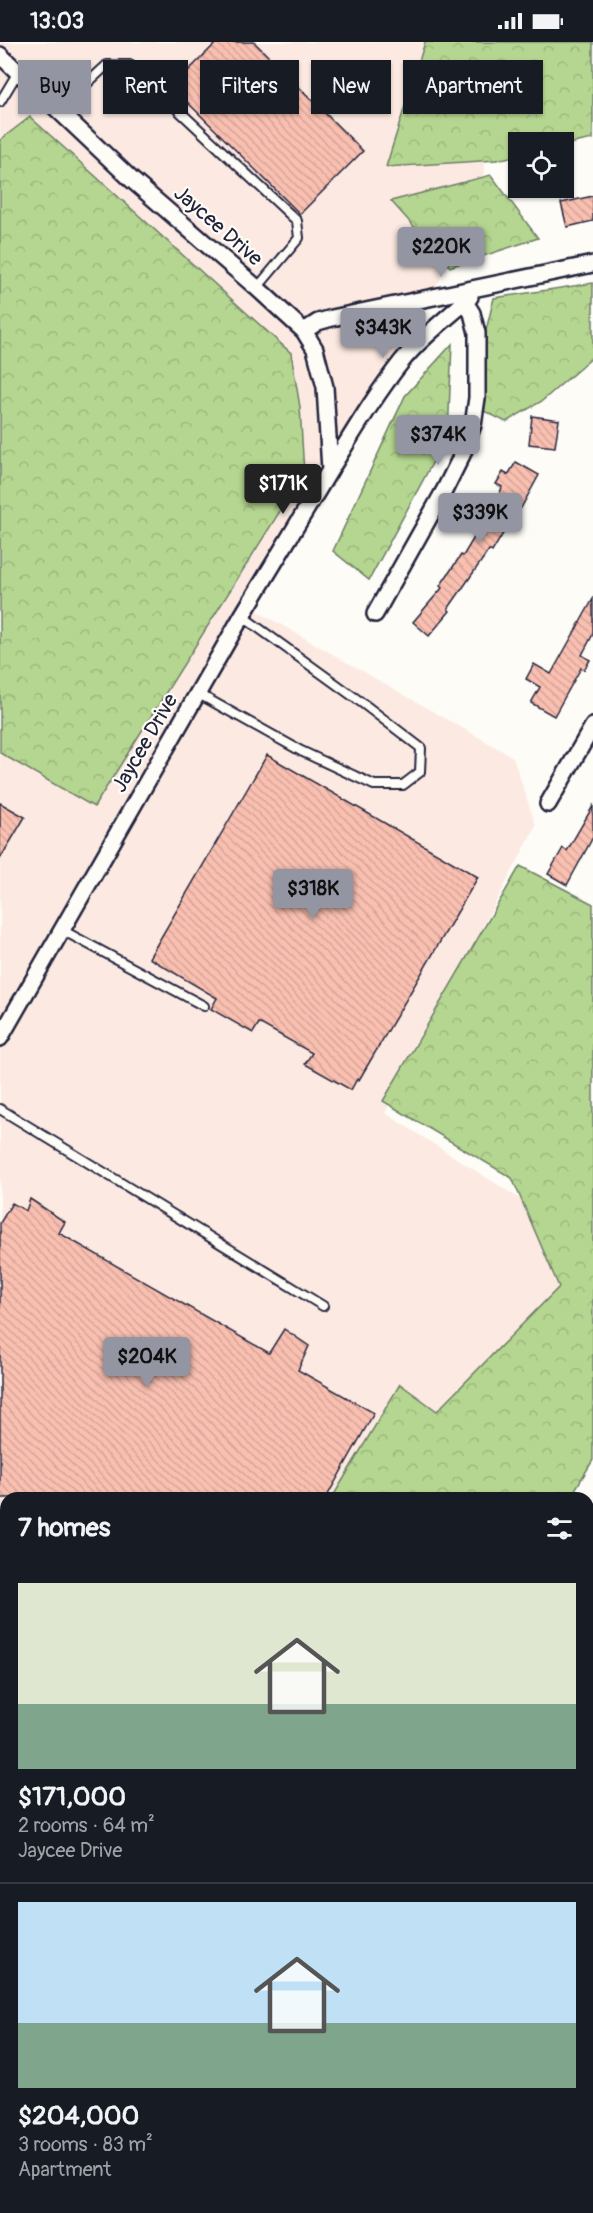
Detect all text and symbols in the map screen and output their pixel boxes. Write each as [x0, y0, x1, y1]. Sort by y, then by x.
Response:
text: 13:03 [30, 7, 84, 35]
chip: Buy [18, 60, 91, 114]
chip: Rent [103, 60, 188, 114]
chip: Filters [200, 60, 299, 114]
chip: New [311, 60, 391, 114]
chip: Apartment [403, 60, 543, 114]
map controls [508, 132, 574, 198]
button: locate [508, 132, 574, 198]
street label: Jaycee Drive [168, 180, 269, 273]
pin: $220K [399, 227, 483, 278]
text: $220K [412, 234, 470, 259]
pin: $343K [341, 308, 425, 359]
text: $343K [355, 315, 411, 340]
pin: $374K [396, 415, 480, 466]
text: $374K [410, 422, 466, 447]
pin: $171K [241, 464, 325, 515]
text: $171K [258, 471, 308, 496]
pin: $339K [438, 493, 522, 544]
text: $339K [452, 500, 508, 525]
street label: Jaycee Drive [106, 688, 184, 797]
pin: $318K [271, 869, 355, 920]
text: $318K [287, 876, 339, 901]
pin: $204K [105, 1337, 189, 1388]
text: $204K [117, 1344, 177, 1369]
text: 7 homes [18, 1512, 110, 1544]
icon: filters [543, 1512, 576, 1545]
icon: home [243, 1622, 351, 1730]
text: $171,000 [18, 1781, 126, 1813]
text: 2 rooms · 64 m² [18, 1813, 155, 1838]
text: Jaycee Drive [18, 1838, 122, 1863]
icon: home [243, 1941, 351, 2049]
text: $204,000 [18, 2100, 139, 2132]
text: 3 rooms · 83 m² [18, 2132, 153, 2157]
text: Apartment [18, 2157, 111, 2182]

